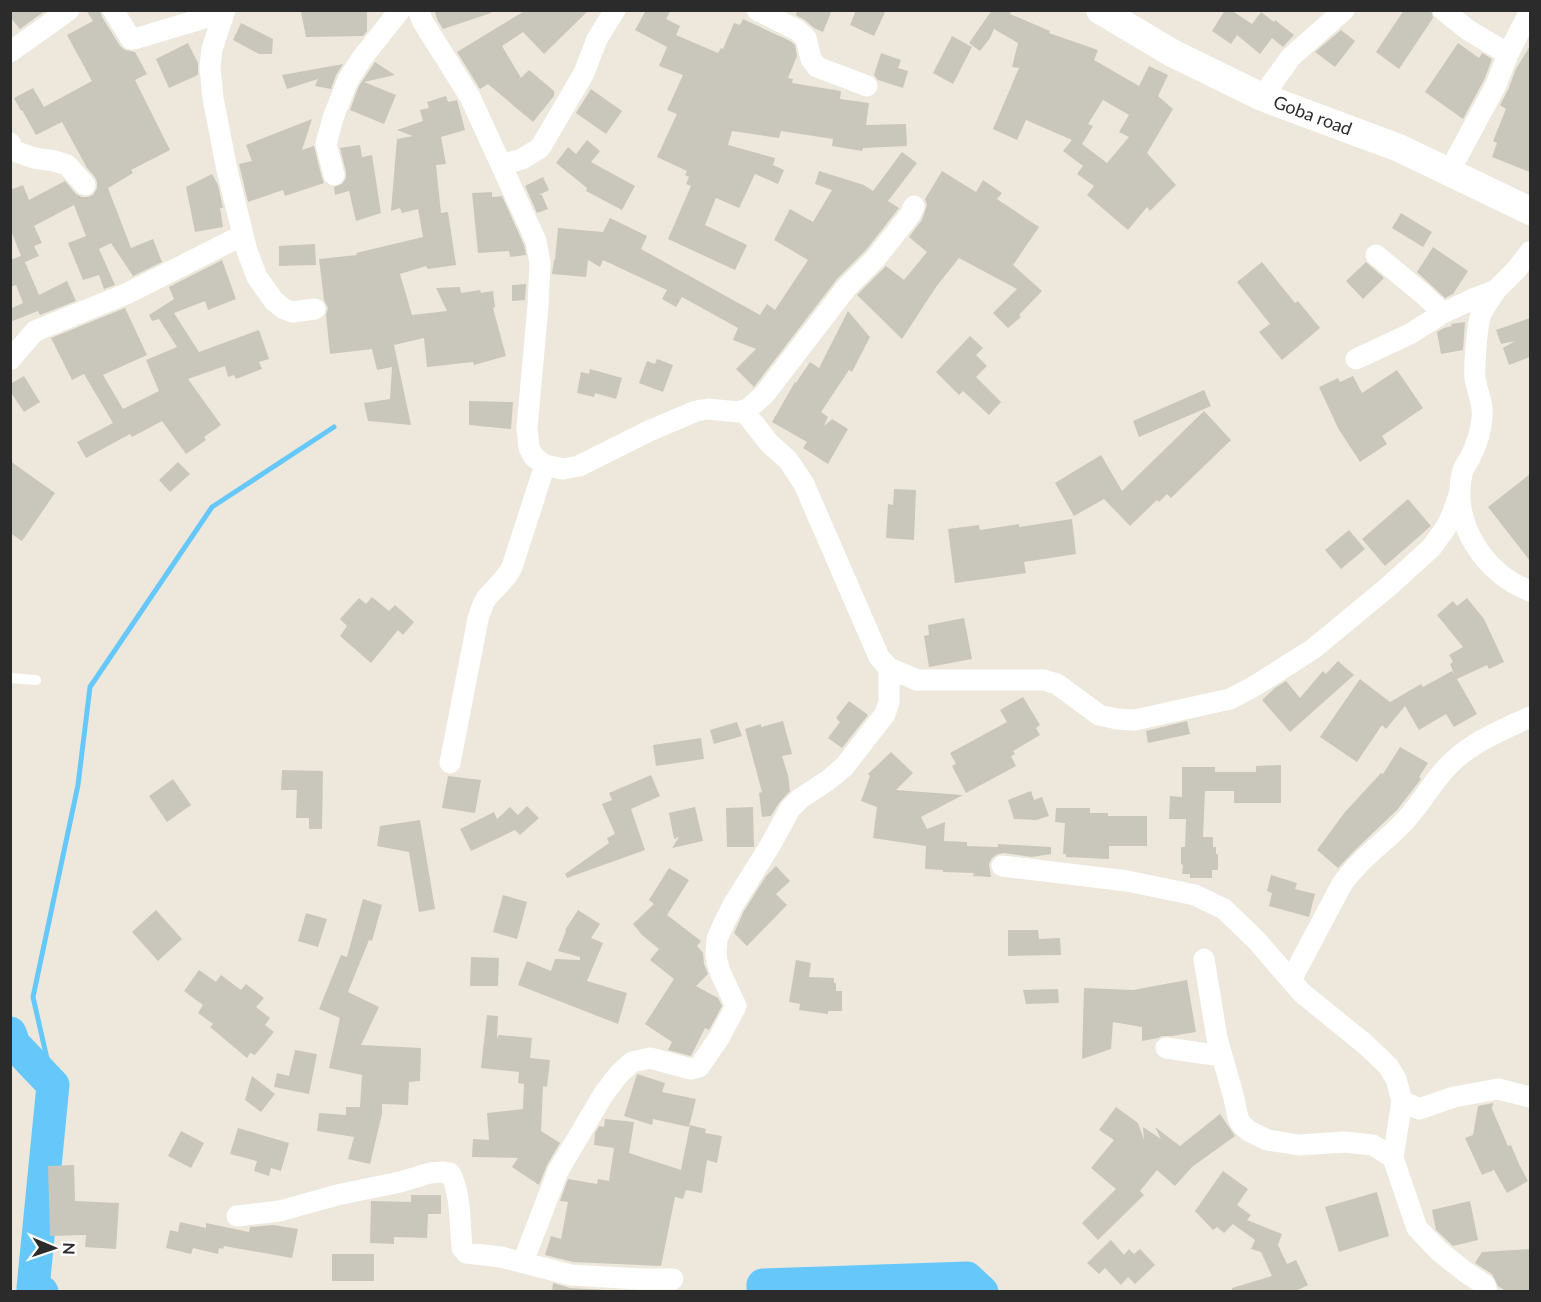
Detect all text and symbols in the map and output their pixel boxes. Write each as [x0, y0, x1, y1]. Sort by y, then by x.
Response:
street label: Goba road [1270, 90, 1355, 140]
north arrow [24, 1218, 84, 1278]
text: N [60, 1242, 79, 1255]

